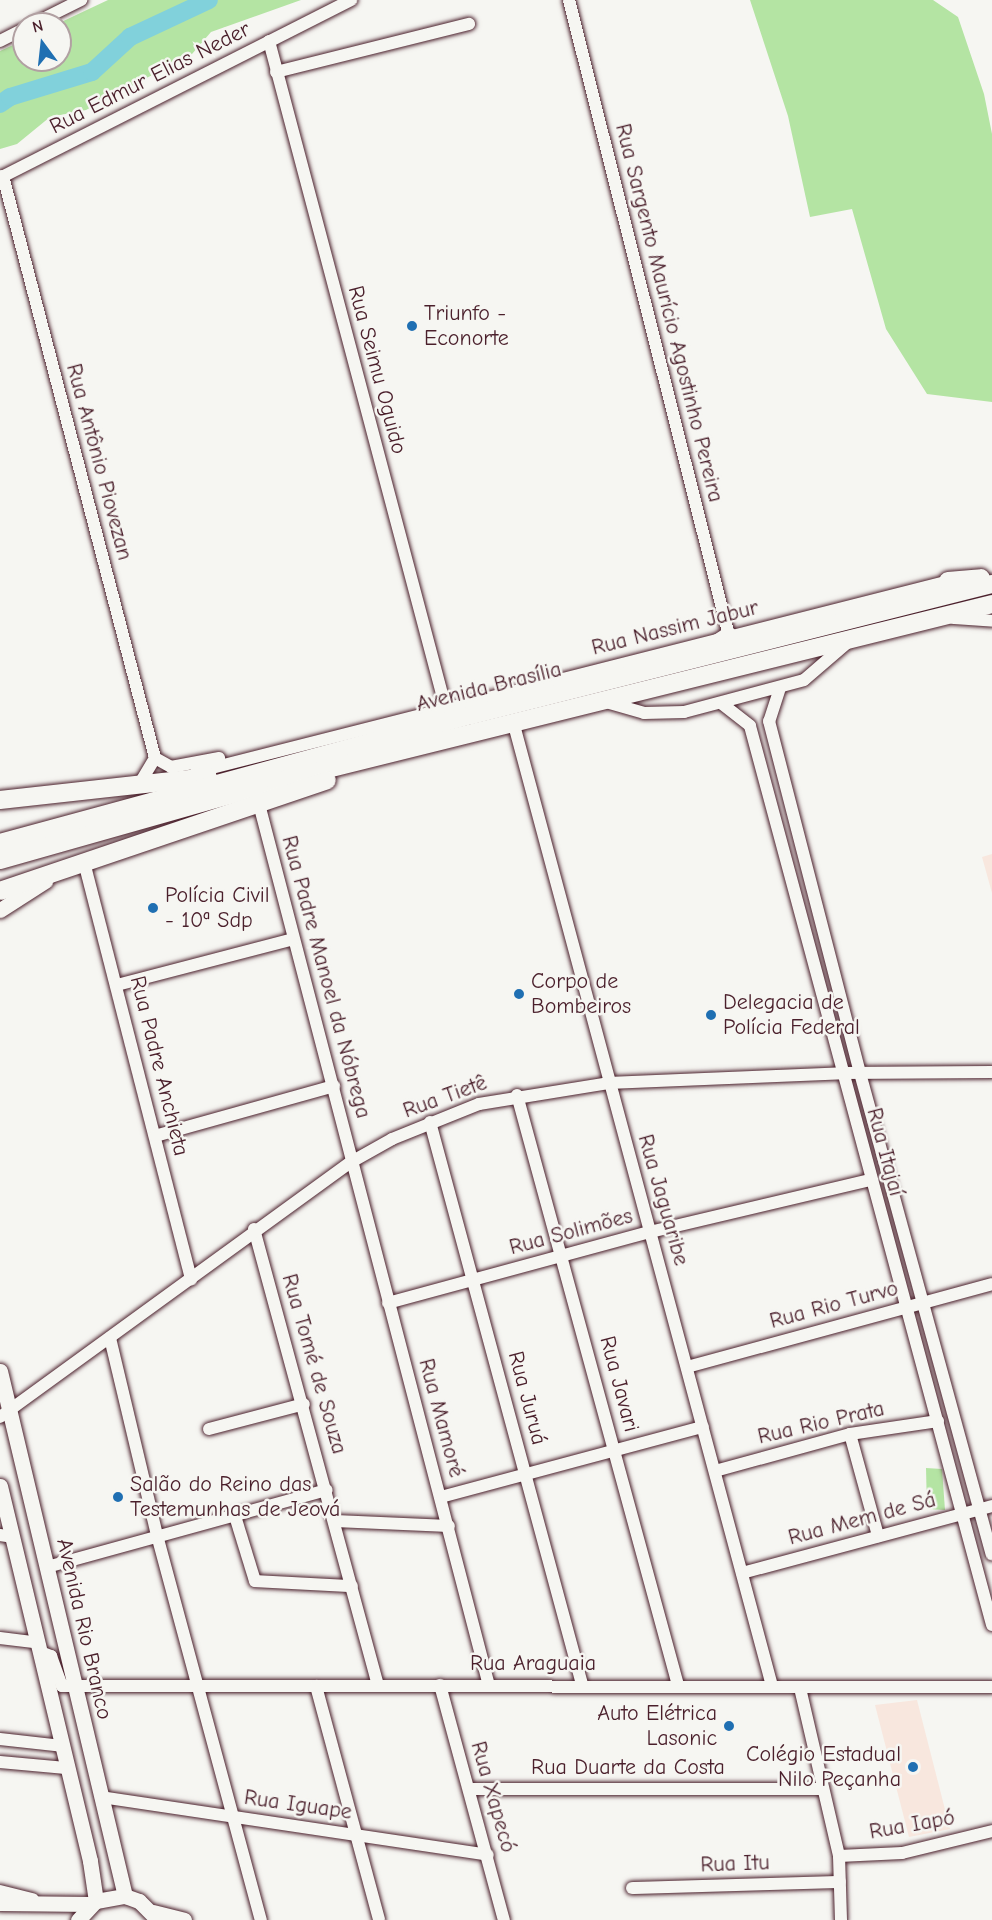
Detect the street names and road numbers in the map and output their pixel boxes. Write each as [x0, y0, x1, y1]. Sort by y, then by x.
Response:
street label: Rua Edmur Elias Neder [45, 16, 255, 140]
street label: Rua Sargento Maurício Agostinho Pereira [609, 121, 729, 505]
street label: Rua Seimu Oguido [342, 283, 412, 457]
street label: Rua Antônio Piovezan [60, 361, 138, 563]
street label: Rua Nassim Jabur [589, 595, 761, 661]
street label: Avenida Brasília [414, 656, 564, 718]
street label: Rua Padre Manoel da Nóbrega [276, 833, 376, 1121]
street label: Rua Padre Anchieta [124, 973, 194, 1159]
street label: Rua Tietê [400, 1070, 490, 1124]
street label: Rua Itajaí [861, 1105, 909, 1199]
street label: Rua Jaguaribe [632, 1131, 694, 1269]
street label: Rua Solimões [506, 1203, 636, 1261]
street label: Rua Tomé de Souza [276, 1271, 352, 1457]
street label: Rua Rio Turvo [767, 1275, 901, 1335]
street label: Rua Javari [594, 1333, 644, 1435]
street label: Rua Juruá [502, 1348, 552, 1448]
street label: Rua Mamoré [412, 1356, 470, 1480]
street label: Rua Rio Prata [755, 1396, 887, 1450]
street label: Rua Mem de Sá [785, 1487, 939, 1551]
street label: Avenida Rio Branco [50, 1536, 118, 1722]
street label: Rua Araguaia [470, 1651, 596, 1677]
street label: Rua Xapecó [465, 1738, 521, 1856]
street label: Rua Duarte da Costa [531, 1755, 725, 1781]
street label: Rua Iguape [242, 1784, 354, 1826]
street label: Rua Iapó [867, 1805, 957, 1845]
street label: Rua Itu [700, 1850, 770, 1878]

